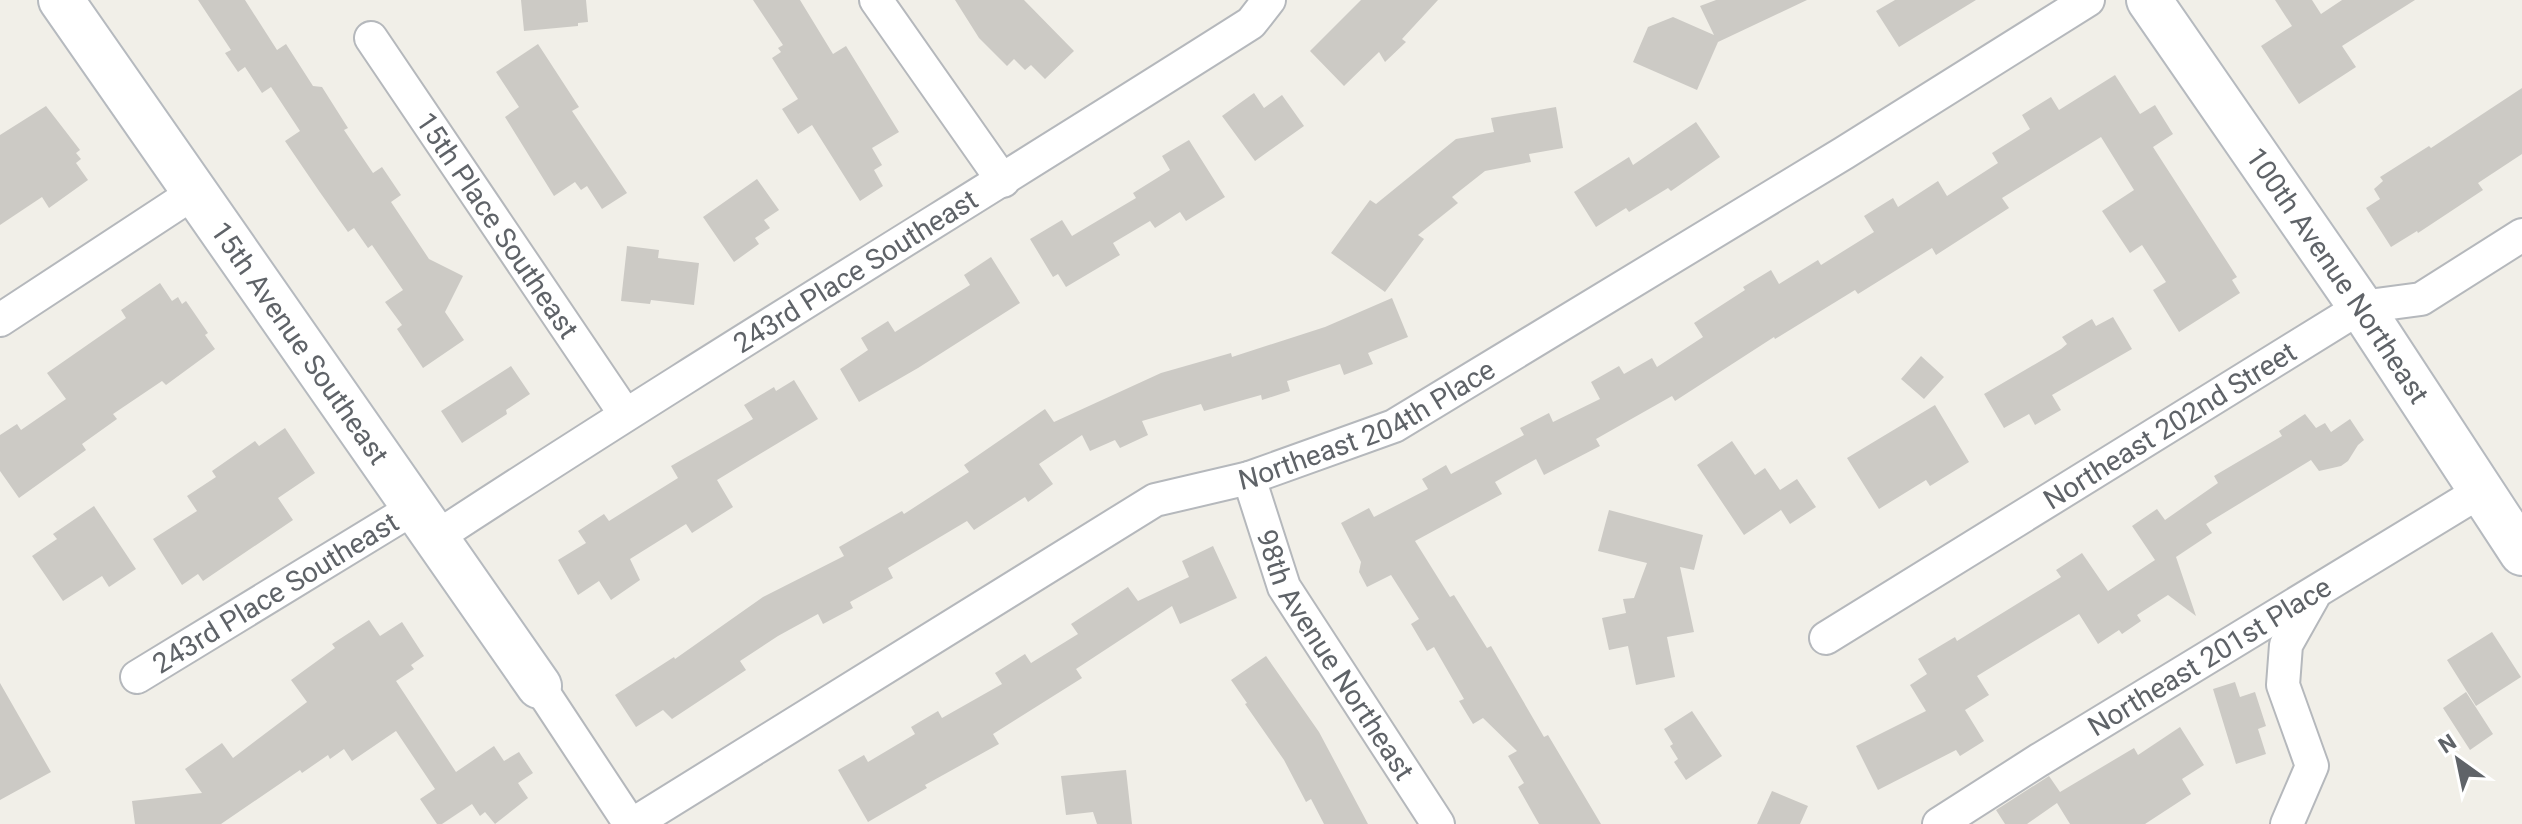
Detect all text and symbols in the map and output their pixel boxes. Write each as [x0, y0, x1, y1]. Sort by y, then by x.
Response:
street label: 15th Place Southeast [410, 106, 586, 345]
street label: 100th Avenue Northeast [2239, 141, 2436, 410]
street label: 243rd Place Southeast [727, 182, 984, 360]
street label: 15th Avenue Southeast [204, 215, 396, 471]
street label: Northeast 202nd Street [2037, 335, 2302, 516]
street label: Northeast 204th Place [1235, 352, 1501, 496]
street label: 243rd Place Southeast [146, 505, 404, 680]
street label: 98th Avenue Northeast [1250, 525, 1421, 786]
street label: Northeast 201st Place [2082, 570, 2337, 743]
north arrow [2418, 720, 2498, 800]
text: N [2434, 729, 2461, 758]

